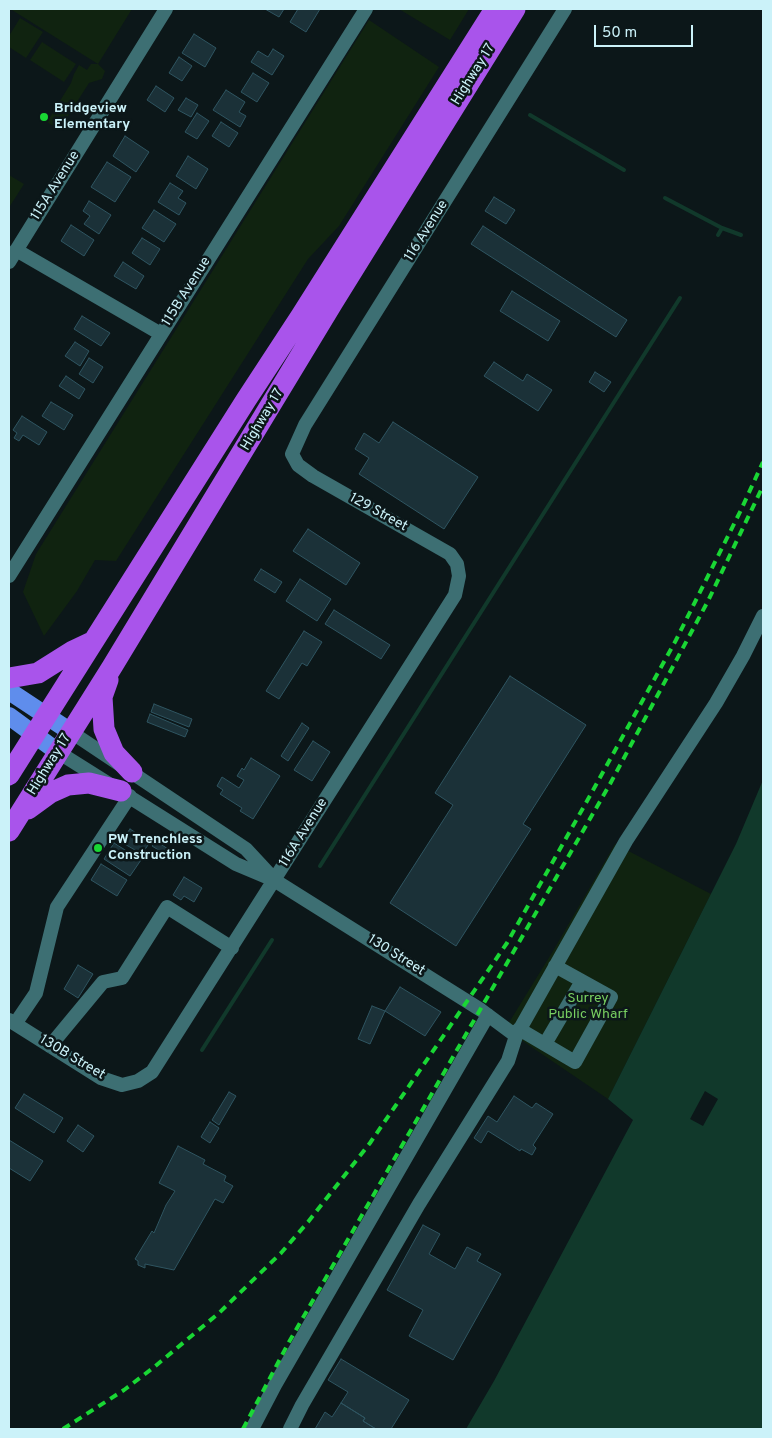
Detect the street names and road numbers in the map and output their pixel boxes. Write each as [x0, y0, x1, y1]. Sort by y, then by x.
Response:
street label: Highway 17 [448, 41, 500, 109]
street label: 115A Avenue [28, 148, 84, 224]
street label: 116 Avenue [402, 197, 452, 265]
street label: 115B Avenue [159, 254, 215, 330]
street label: Highway 17 [238, 386, 288, 454]
street label: 129 Street [346, 490, 410, 536]
street label: Highway 17 [24, 731, 76, 799]
street label: 116A Avenue [276, 795, 332, 871]
street label: 130 Street [364, 932, 428, 980]
street label: 130B Street [36, 1032, 108, 1084]

